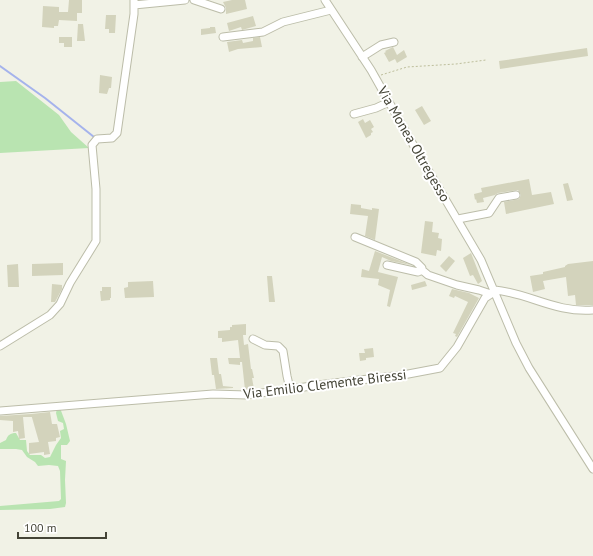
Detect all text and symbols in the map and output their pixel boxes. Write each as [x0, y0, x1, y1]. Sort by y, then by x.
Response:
street label: Via Monea Oltregesso [373, 82, 454, 205]
street label: Via Emilio Clemente Biressi [241, 365, 408, 403]
scale bar [18, 514, 106, 540]
text: 100 m [24, 520, 57, 535]

